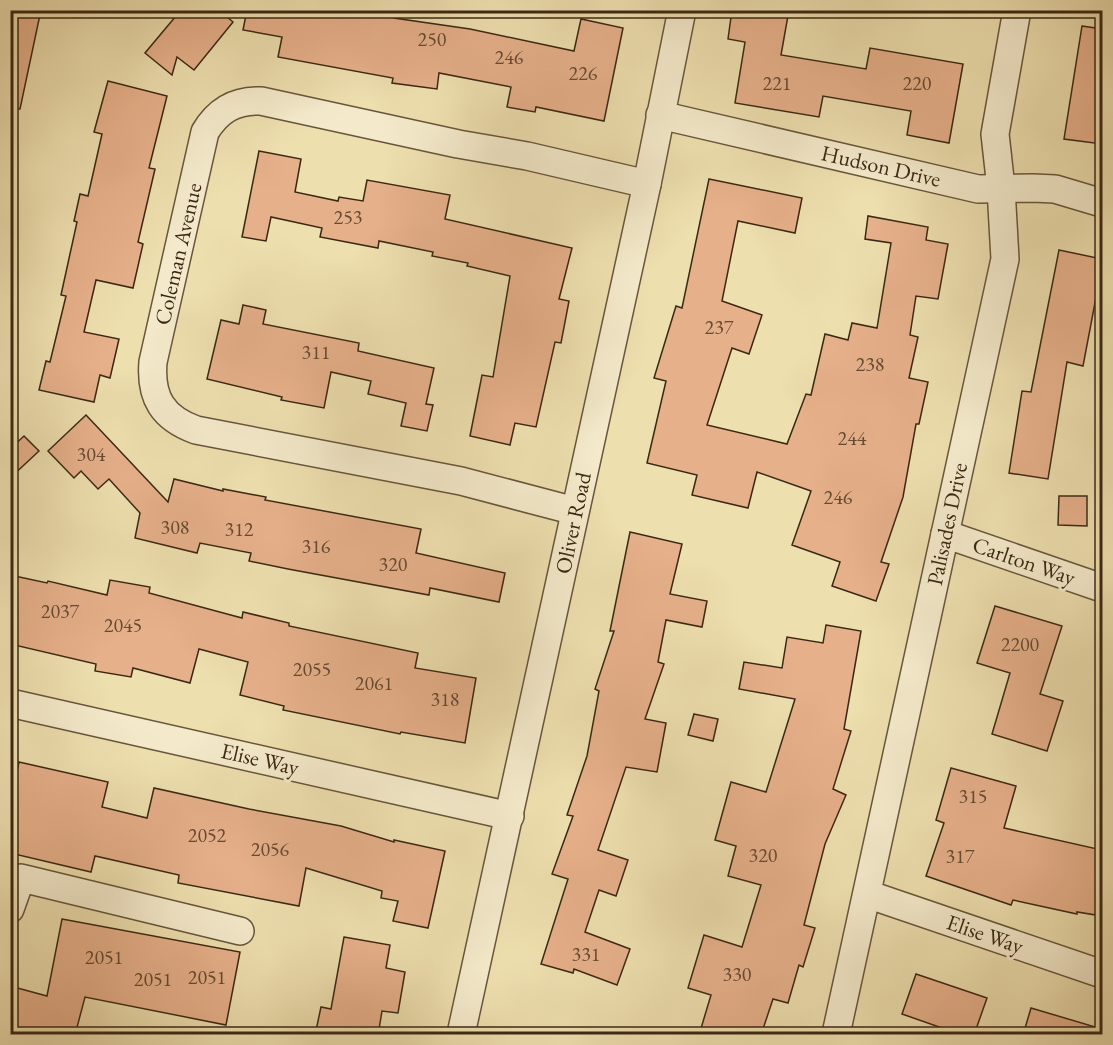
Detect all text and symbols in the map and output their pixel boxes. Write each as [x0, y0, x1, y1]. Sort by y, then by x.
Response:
house number: 250 [418, 26, 447, 52]
house number: 246 [495, 44, 524, 70]
house number: 226 [569, 60, 598, 86]
house number: 221 [763, 70, 791, 96]
house number: 220 [903, 70, 932, 96]
street label: Hudson Drive [819, 138, 944, 194]
street label: Coleman Avenue [148, 180, 209, 328]
house number: 253 [334, 204, 362, 230]
house number: 237 [705, 314, 734, 340]
house number: 311 [302, 339, 330, 365]
house number: 238 [856, 351, 884, 377]
house number: 244 [838, 425, 867, 451]
house number: 304 [77, 441, 106, 467]
street label: Palisades Drive [920, 460, 974, 588]
street label: Oliver Road [548, 469, 598, 576]
house number: 246 [824, 484, 853, 510]
house number: 308 [161, 514, 189, 540]
house number: 312 [225, 516, 254, 542]
street label: Carlton Way [969, 530, 1080, 592]
house number: 316 [302, 533, 331, 559]
house number: 320 [379, 551, 408, 577]
house number: 2037 [41, 598, 80, 624]
house number: 2045 [104, 612, 142, 638]
house number: 2200 [1001, 631, 1040, 657]
house number: 2055 [293, 656, 331, 682]
house number: 2061 [355, 670, 393, 696]
house number: 318 [431, 686, 459, 712]
street label: Elise Way [218, 736, 302, 782]
house number: 315 [959, 783, 987, 809]
house number: 2052 [188, 822, 227, 848]
house number: 2056 [251, 836, 290, 862]
house number: 320 [749, 842, 778, 868]
house number: 317 [946, 843, 975, 869]
street label: Elise Way [943, 907, 1028, 961]
house number: 331 [572, 941, 600, 967]
house number: 2051 [85, 944, 123, 970]
house number: 330 [723, 961, 752, 987]
house number: 2051 [188, 964, 226, 990]
house number: 2051 [134, 966, 172, 992]

